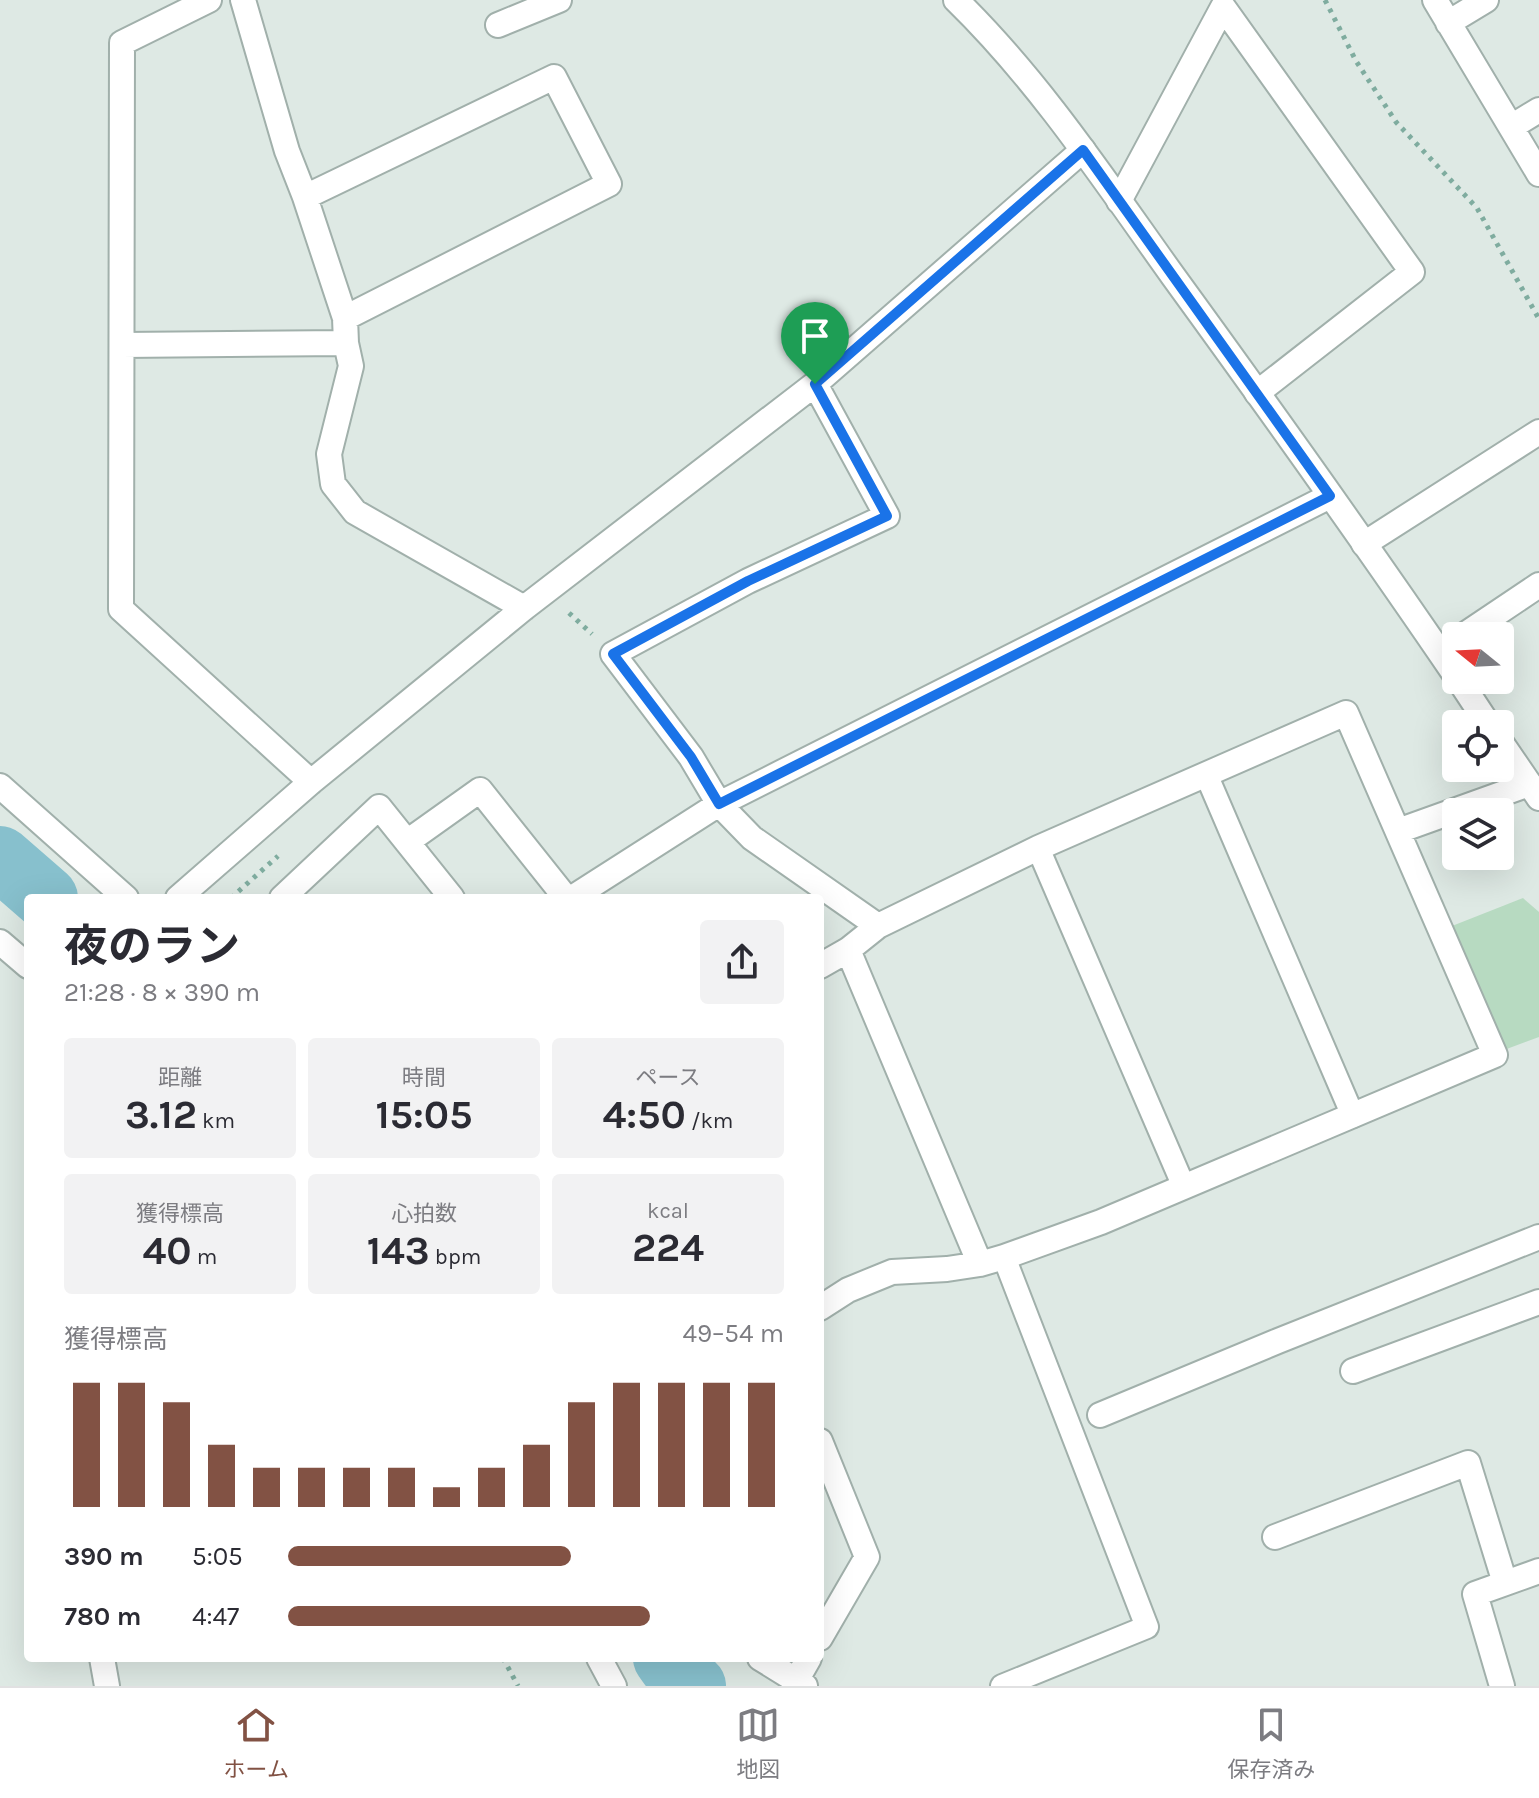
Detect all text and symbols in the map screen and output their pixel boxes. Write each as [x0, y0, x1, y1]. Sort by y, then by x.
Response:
pin [781, 302, 849, 384]
icon: arrive [793, 314, 837, 358]
north arrow [1442, 622, 1514, 694]
map controls [1442, 622, 1514, 870]
button: locate [1442, 710, 1514, 782]
button: layers [1442, 798, 1514, 870]
button: share [700, 920, 784, 1004]
text: 夜のラン [64, 921, 240, 972]
text: 21:28 · 8 × 390 m [64, 977, 260, 1008]
text: 距離 [158, 1065, 202, 1091]
text: 時間 [402, 1065, 446, 1091]
text: ペース [636, 1065, 700, 1091]
text: 3.12 [125, 1091, 197, 1138]
text: 15:05 [376, 1091, 472, 1138]
text: 4:50 [603, 1091, 686, 1138]
text: km [197, 1108, 235, 1134]
text: /km [686, 1108, 733, 1134]
text: kcal [647, 1198, 689, 1224]
text: 獲得標高 [136, 1201, 224, 1227]
text: 心拍数 [391, 1201, 457, 1227]
text: 224 [632, 1224, 704, 1271]
text: 40 [143, 1227, 192, 1274]
text: 143 [367, 1227, 430, 1274]
text: m [192, 1244, 217, 1270]
text: bpm [430, 1244, 481, 1270]
text: 49–54 m [682, 1318, 784, 1349]
text: 獲得標高 [64, 1324, 168, 1355]
text: 390 m [64, 1541, 144, 1572]
text: 5:05 [192, 1541, 243, 1572]
text: 780 m [64, 1601, 141, 1632]
text: 4:47 [192, 1601, 239, 1632]
tab: ホーム [224, 1703, 289, 1783]
tab: 地図 [736, 1703, 780, 1783]
tab: 保存済み [1227, 1703, 1315, 1783]

